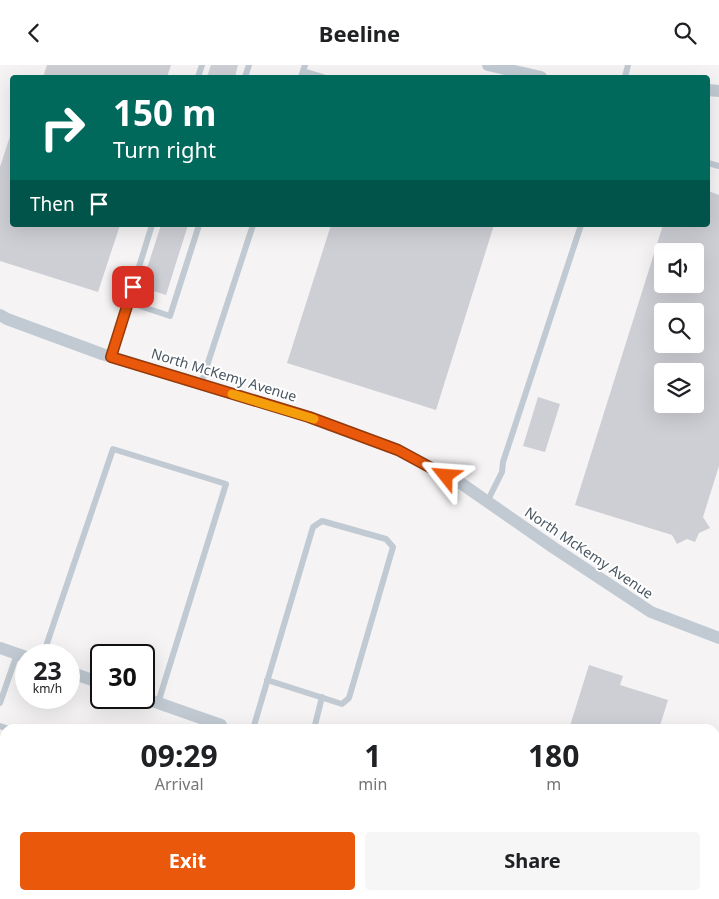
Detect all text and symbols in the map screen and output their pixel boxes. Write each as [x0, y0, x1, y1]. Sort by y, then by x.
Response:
text: Beeline [319, 18, 400, 48]
icon: back [20, 19, 48, 47]
icon: search [671, 19, 699, 47]
text: 150 m [113, 89, 216, 136]
icon: right [30, 95, 95, 160]
text: Turn right [113, 134, 216, 164]
icon: arrive [85, 190, 113, 218]
text: Then [30, 191, 75, 217]
map controls [654, 243, 704, 413]
button: sound [654, 243, 704, 293]
pin [112, 266, 154, 308]
icon: arrive [119, 273, 147, 301]
button: search [654, 303, 704, 353]
street label: North McKemy Avenue [149, 343, 299, 406]
button: layers [654, 363, 704, 413]
position arrow [419, 449, 471, 501]
street label: North McKemy Avenue [521, 502, 657, 603]
speed limit sign: 30 [90, 644, 155, 709]
text: 23 [33, 653, 62, 687]
text: km/h [33, 680, 62, 697]
text: 09:29 [141, 735, 218, 776]
text: 1 [364, 735, 381, 776]
text: 180 [528, 735, 579, 776]
text: Arrival [155, 773, 204, 795]
text: min [358, 773, 387, 795]
text: m [546, 773, 561, 795]
button: Exit [20, 832, 355, 890]
button: Share [365, 832, 700, 890]

